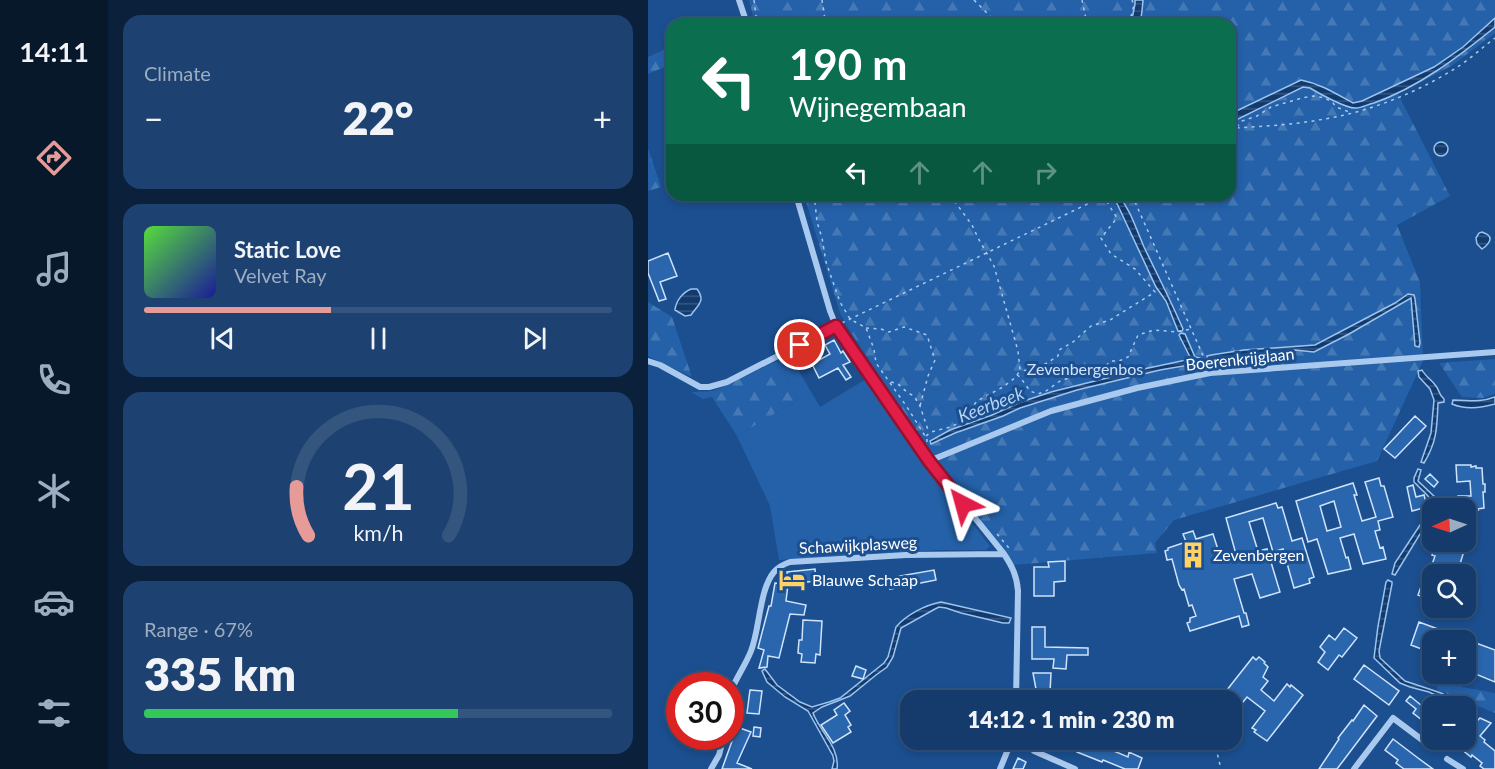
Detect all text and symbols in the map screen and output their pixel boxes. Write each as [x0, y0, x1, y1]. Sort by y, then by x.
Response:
text: 14:11 [19, 35, 89, 68]
text: 190 m [789, 39, 907, 89]
icon: left [690, 42, 768, 120]
text: Climate [144, 61, 211, 85]
text: Wijnegembaan [789, 90, 966, 123]
text: 22° [343, 91, 413, 145]
text: − [144, 98, 163, 138]
text: + [593, 98, 612, 138]
icon: directions [33, 137, 75, 179]
icon: left [840, 156, 873, 189]
icon: ahead [903, 156, 936, 189]
icon: ahead [966, 156, 999, 189]
icon: right [1029, 156, 1062, 189]
text: Static Love [234, 236, 341, 263]
icon: music [33, 248, 75, 290]
text: Velvet Ray [234, 263, 327, 287]
pin [774, 319, 825, 370]
icon: previous [206, 322, 239, 355]
icon: pause [362, 322, 395, 355]
icon: next [518, 322, 551, 355]
icon: arrive [783, 328, 816, 361]
street label: Boerenkrijglaan [1185, 343, 1295, 374]
icon: phone [33, 359, 75, 401]
park label: Zevenbergenbos [1027, 359, 1143, 378]
water label: Keerbeek [954, 381, 1027, 427]
text: 21 [342, 448, 414, 523]
icon: climate [33, 470, 75, 512]
position arrow [931, 472, 995, 536]
north arrow [1422, 498, 1476, 552]
map controls [1422, 498, 1476, 750]
text: km/h [353, 520, 403, 546]
street label: Schawijkplasweg [798, 532, 918, 557]
building icon: Zevenbergen [1178, 540, 1208, 570]
place label: Zevenbergen [1213, 545, 1305, 564]
button: search [1422, 564, 1476, 618]
hotel icon: Blauwe Schaap [777, 565, 807, 595]
place label: Blauwe Schaap [812, 570, 918, 589]
icon: car [33, 581, 75, 623]
text: Range · 67% [144, 617, 253, 641]
button: + [1422, 630, 1476, 684]
text: 335 km [144, 647, 296, 701]
speed limit sign: 30 [666, 672, 744, 750]
icon: filters [33, 692, 75, 734]
button: − [1422, 696, 1476, 750]
text: 14:12 · 1 min · 230 m [968, 706, 1174, 733]

